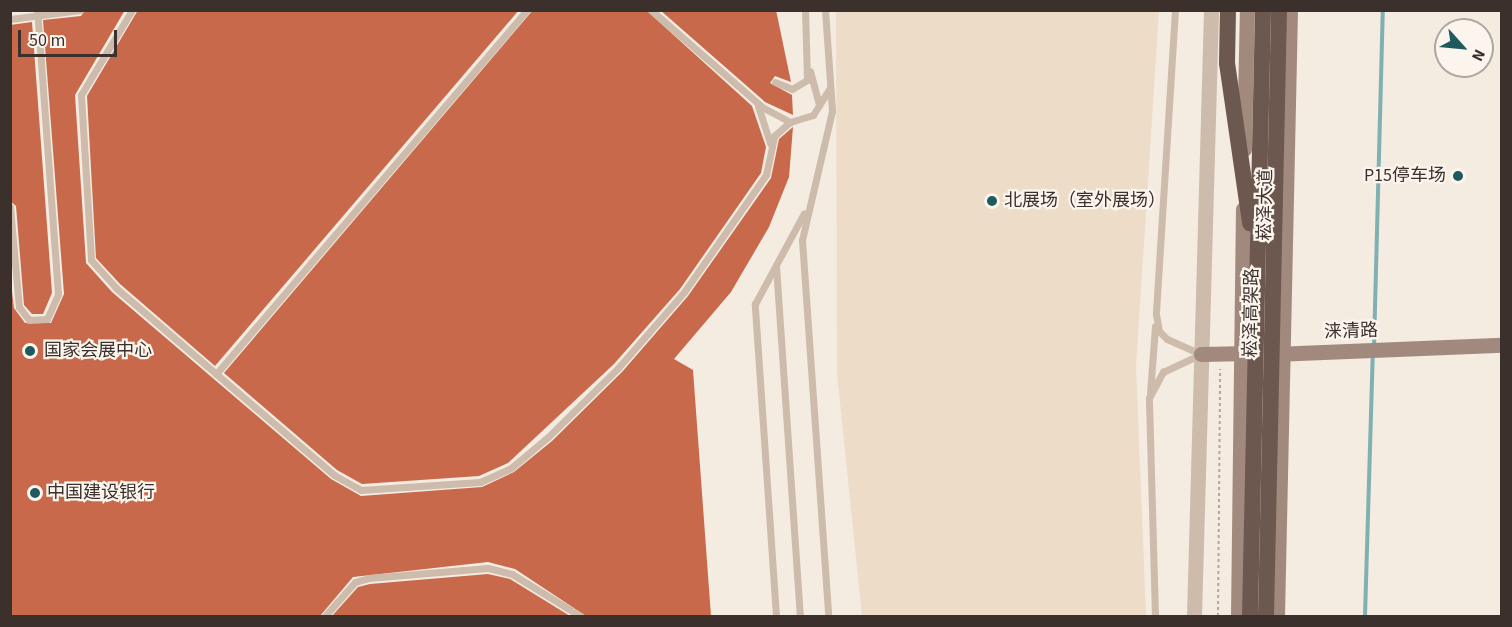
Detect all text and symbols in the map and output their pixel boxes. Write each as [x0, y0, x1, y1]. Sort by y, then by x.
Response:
scale bar [21, 18, 120, 56]
north arrow [1434, 18, 1494, 78]
text: 50 m [29, 28, 65, 53]
text: N [1466, 46, 1490, 65]
place label: P15停车场 [1364, 165, 1446, 187]
street label: 崧泽大道 [1255, 169, 1277, 241]
marker: P15停车场 [1451, 169, 1465, 183]
place label: 北展场（室外展场） [1004, 190, 1166, 212]
marker: 北展场（室外展场） [985, 194, 999, 208]
street label: 崧泽高架路 [1240, 268, 1264, 358]
street label: 涞清路 [1324, 320, 1378, 344]
place label: 国家会展中心 [44, 340, 152, 362]
marker: 国家会展中心 [21, 342, 39, 360]
place label: 中国建设银行 [47, 482, 155, 504]
marker: 中国建设银行 [28, 486, 42, 500]

